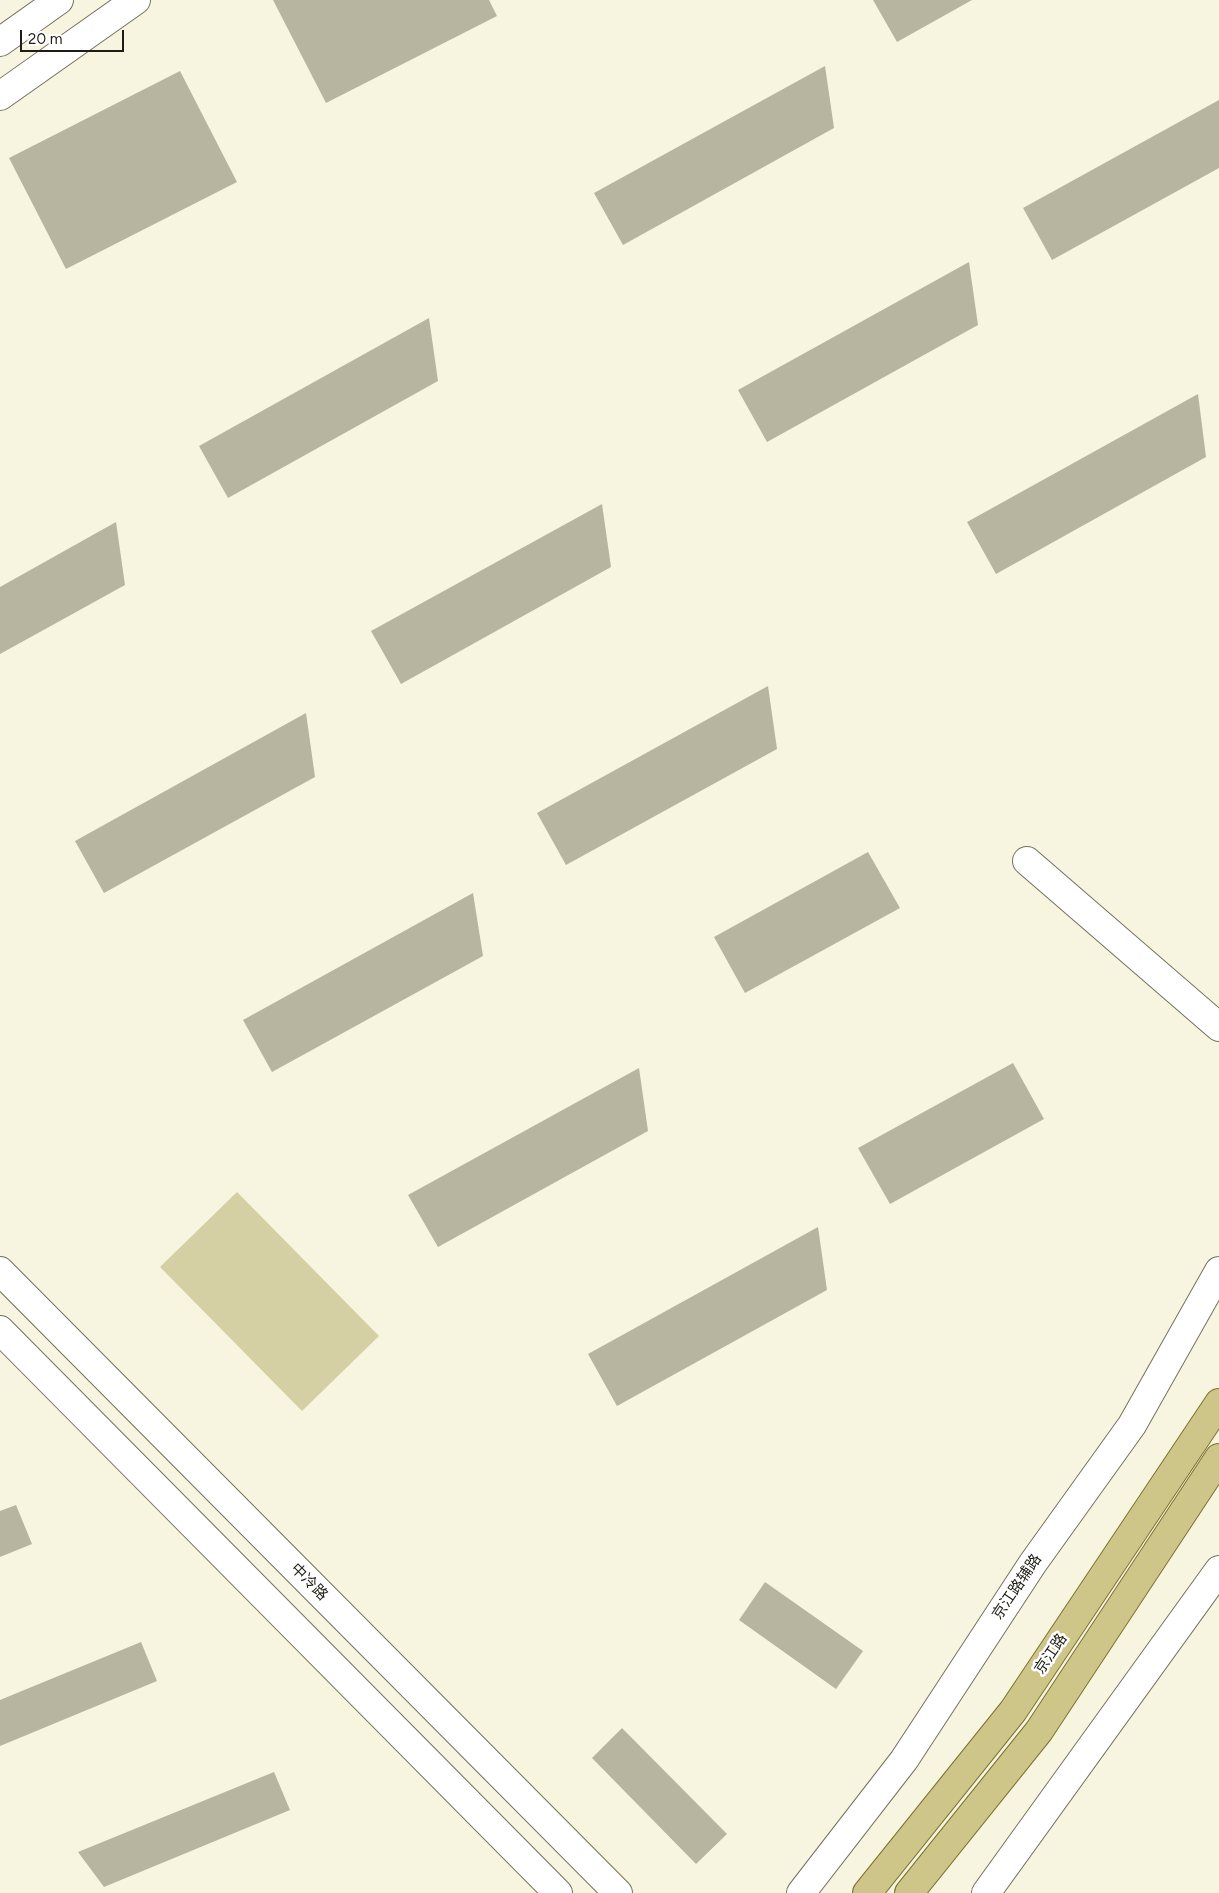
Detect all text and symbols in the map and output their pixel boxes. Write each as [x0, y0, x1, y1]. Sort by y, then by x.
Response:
scale bar [22, 20, 126, 52]
text: 20 m [28, 30, 62, 48]
street label: 京江路辅路 [989, 1551, 1045, 1623]
street label: 中冷路 [287, 1560, 331, 1604]
street label: 京江路 [1031, 1630, 1071, 1678]

